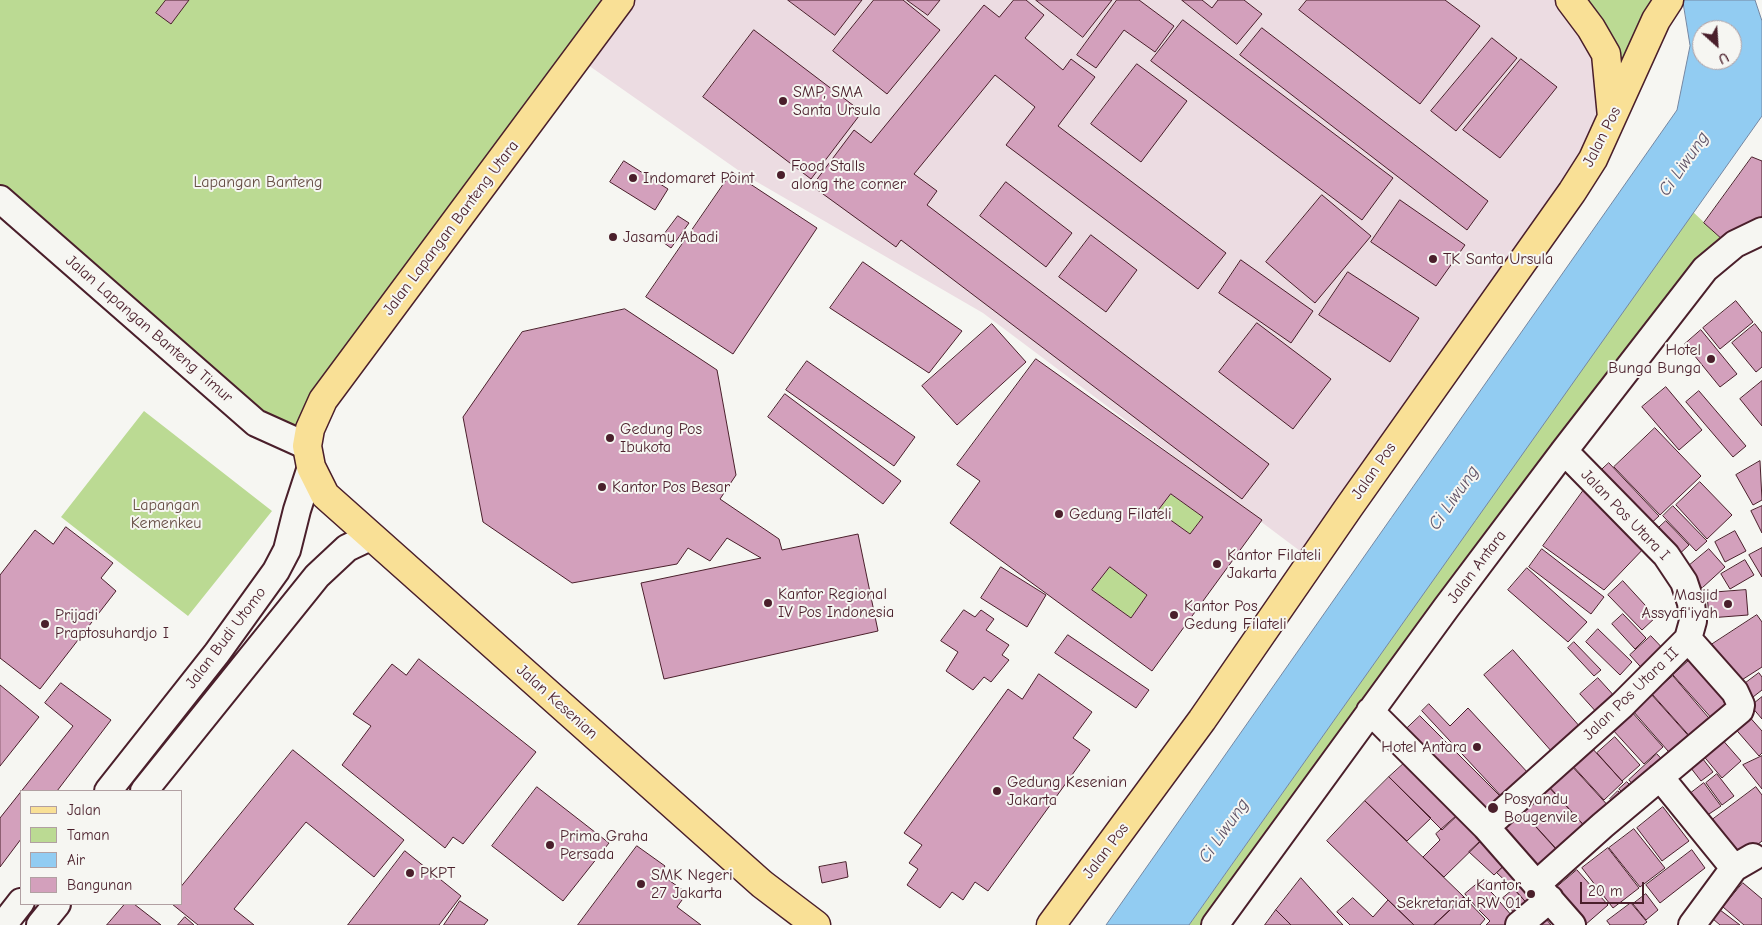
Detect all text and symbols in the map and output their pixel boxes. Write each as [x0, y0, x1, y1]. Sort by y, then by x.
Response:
north arrow [1692, 20, 1742, 70]
text: U [1715, 48, 1731, 68]
place label: SMP, SMA Santa Ursula [793, 82, 881, 120]
marker: SMP, SMA Santa Ursula [777, 95, 789, 107]
street label: Jalan Pos [1579, 104, 1625, 170]
water label: Ci Liwung [1654, 128, 1714, 200]
street label: Jalan Lapangan Banteng Utara [379, 137, 523, 319]
place label: Food Stalls along the corner [791, 156, 906, 194]
place label: Indomaret Point [643, 168, 754, 188]
marker: Food Stalls along the corner [775, 169, 787, 181]
park label: Lapangan Banteng [194, 172, 322, 192]
marker: Indomaret Point [627, 172, 639, 184]
place label: Jasamu Abadi [623, 227, 718, 247]
marker: Jasamu Abadi [607, 231, 619, 243]
place label: TK Santa Ursula [1443, 249, 1553, 269]
street label: Jalan Lapangan Banteng Timur [61, 251, 237, 407]
marker: TK Santa Ursula [1427, 253, 1439, 265]
place label: Hotel Bunga Bunga [1608, 340, 1701, 378]
marker: Hotel Bunga Bunga [1705, 353, 1717, 365]
place label: Gedung Pos Ibukota [620, 419, 702, 457]
marker: Gedung Pos Ibukota [604, 432, 616, 444]
street label: Jalan Pos [1348, 439, 1400, 503]
water label: Ci Liwung [1424, 462, 1484, 534]
street label: Jalan Pos Utara I [1577, 465, 1673, 565]
place label: Kantor Pos Besar [612, 477, 730, 497]
marker: Kantor Pos Besar [596, 481, 608, 493]
park label: Lapangan Kemenkeu [131, 495, 201, 533]
place label: Gedung Filateli [1069, 504, 1172, 524]
marker: Gedung Filateli [1053, 508, 1065, 520]
street label: Jalan Antara [1443, 527, 1511, 607]
place label: Kantor Filateli Jakarta [1227, 545, 1321, 583]
marker: Kantor Filateli Jakarta [1211, 558, 1223, 570]
street label: Jalan Budi Utomo [182, 583, 270, 693]
place label: Kantor Regional IV Pos Indonesia [778, 584, 894, 622]
place label: Masjid Assyafi'iyah [1642, 585, 1718, 623]
place label: Kantor Pos Gedung Filateli [1184, 596, 1287, 634]
marker: Kantor Regional IV Pos Indonesia [762, 597, 774, 609]
marker: Masjid Assyafi'iyah [1722, 598, 1734, 610]
place label: Prijadi Praptosuhardjo I [55, 605, 169, 643]
marker: Kantor Pos Gedung Filateli [1168, 609, 1180, 621]
marker: Prijadi Praptosuhardjo I [39, 618, 51, 630]
street label: Jalan Pos Utara II [1579, 643, 1683, 745]
street label: Jalan Kesenian [512, 661, 602, 743]
place label: Hotel Antara [1381, 737, 1467, 757]
marker: Hotel Antara [1471, 741, 1483, 753]
place label: Gedung Kesenian Jakarta [1007, 772, 1127, 810]
marker: Gedung Kesenian Jakarta [991, 785, 1003, 797]
place label: Posyandu Bougenvile [1504, 789, 1578, 827]
legend [20, 790, 182, 905]
water label: Ci Liwung [1194, 795, 1254, 867]
text: Jalan [67, 801, 101, 819]
marker: Posyandu Bougenvile [1486, 801, 1500, 815]
street label: Jalan Pos [1079, 819, 1133, 883]
text: Taman [67, 826, 110, 844]
place label: Prima Graha Persada [560, 826, 648, 864]
marker: Prima Graha Persada [544, 839, 556, 851]
text: Air [67, 851, 85, 869]
place label: PKPT [420, 863, 455, 883]
place label: SMK Negeri 27 Jakarta [651, 865, 733, 903]
marker: PKPT [404, 867, 416, 879]
scale bar [1582, 872, 1646, 904]
place label: Kantor Sekretariat RW 01 [1397, 875, 1521, 913]
text: Bangunan [67, 876, 132, 894]
marker: SMK Negeri 27 Jakarta [635, 878, 647, 890]
text: 20 m [1588, 882, 1622, 900]
marker: Kantor Sekretariat RW 01 [1525, 888, 1537, 900]

